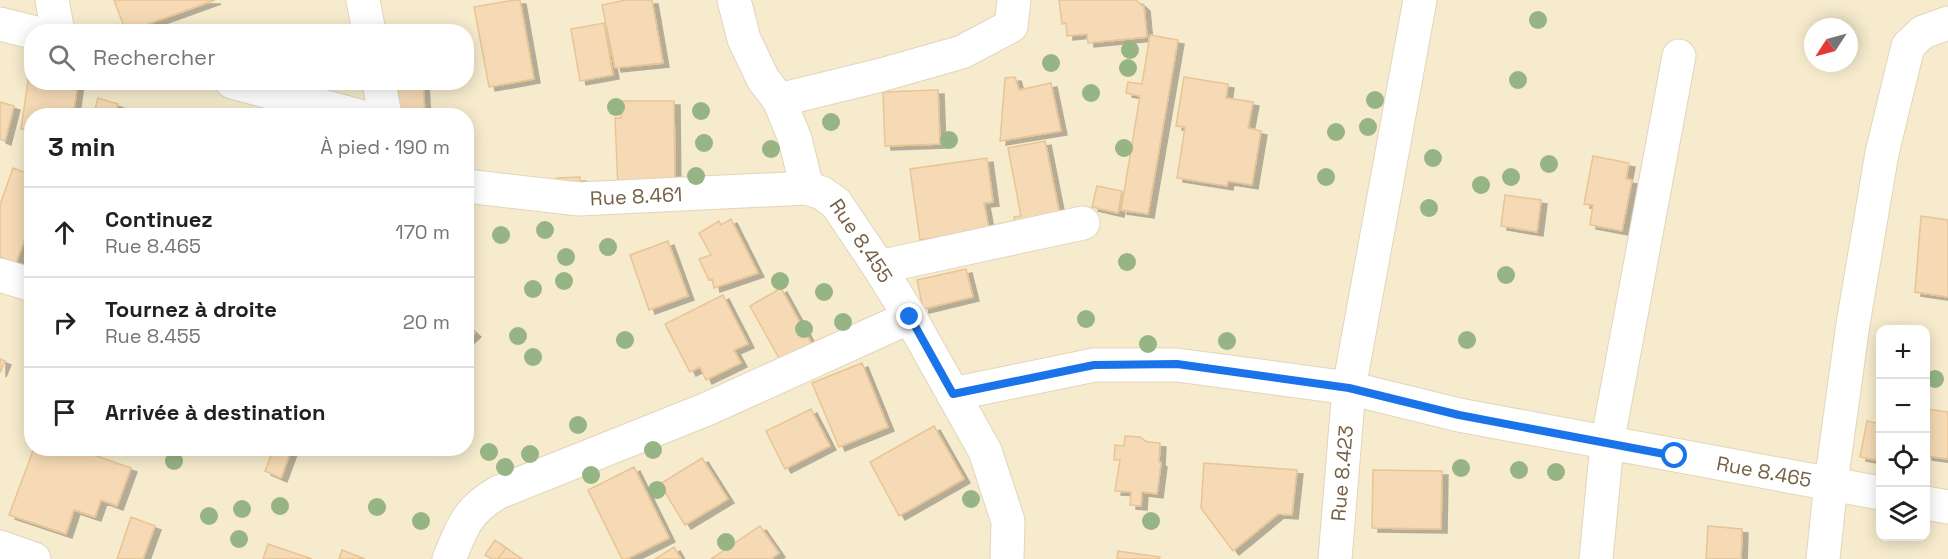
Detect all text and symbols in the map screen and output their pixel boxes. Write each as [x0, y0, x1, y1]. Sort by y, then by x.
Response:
north arrow [1804, 18, 1858, 72]
search box [24, 24, 474, 90]
icon: search [45, 41, 78, 74]
text: Rechercher [93, 43, 215, 71]
text: 3 min [48, 130, 116, 164]
text: À pied · 190 m [320, 134, 450, 160]
street label: Rue 8.461 [589, 181, 683, 211]
street label: Rue 8.455 [824, 194, 899, 288]
text: Continuez [105, 205, 213, 233]
icon: ahead [48, 216, 81, 249]
text: 170 m [395, 219, 450, 245]
text: Rue 8.465 [105, 233, 201, 259]
text: Tournez à droite [105, 295, 277, 323]
route end [896, 303, 922, 329]
icon: right [48, 306, 81, 339]
text: 20 m [403, 309, 450, 335]
text: Rue 8.455 [105, 323, 201, 349]
map controls [1876, 325, 1930, 541]
button: + [1876, 325, 1930, 379]
button: − [1876, 379, 1930, 433]
icon: arrive [48, 396, 81, 429]
text: Arrivée à destination [105, 398, 326, 426]
street label: Rue 8.423 [1325, 424, 1359, 522]
button: locate [1876, 433, 1930, 487]
route start [1661, 442, 1687, 468]
street label: Rue 8.465 [1714, 450, 1814, 493]
button: layers [1876, 487, 1930, 541]

